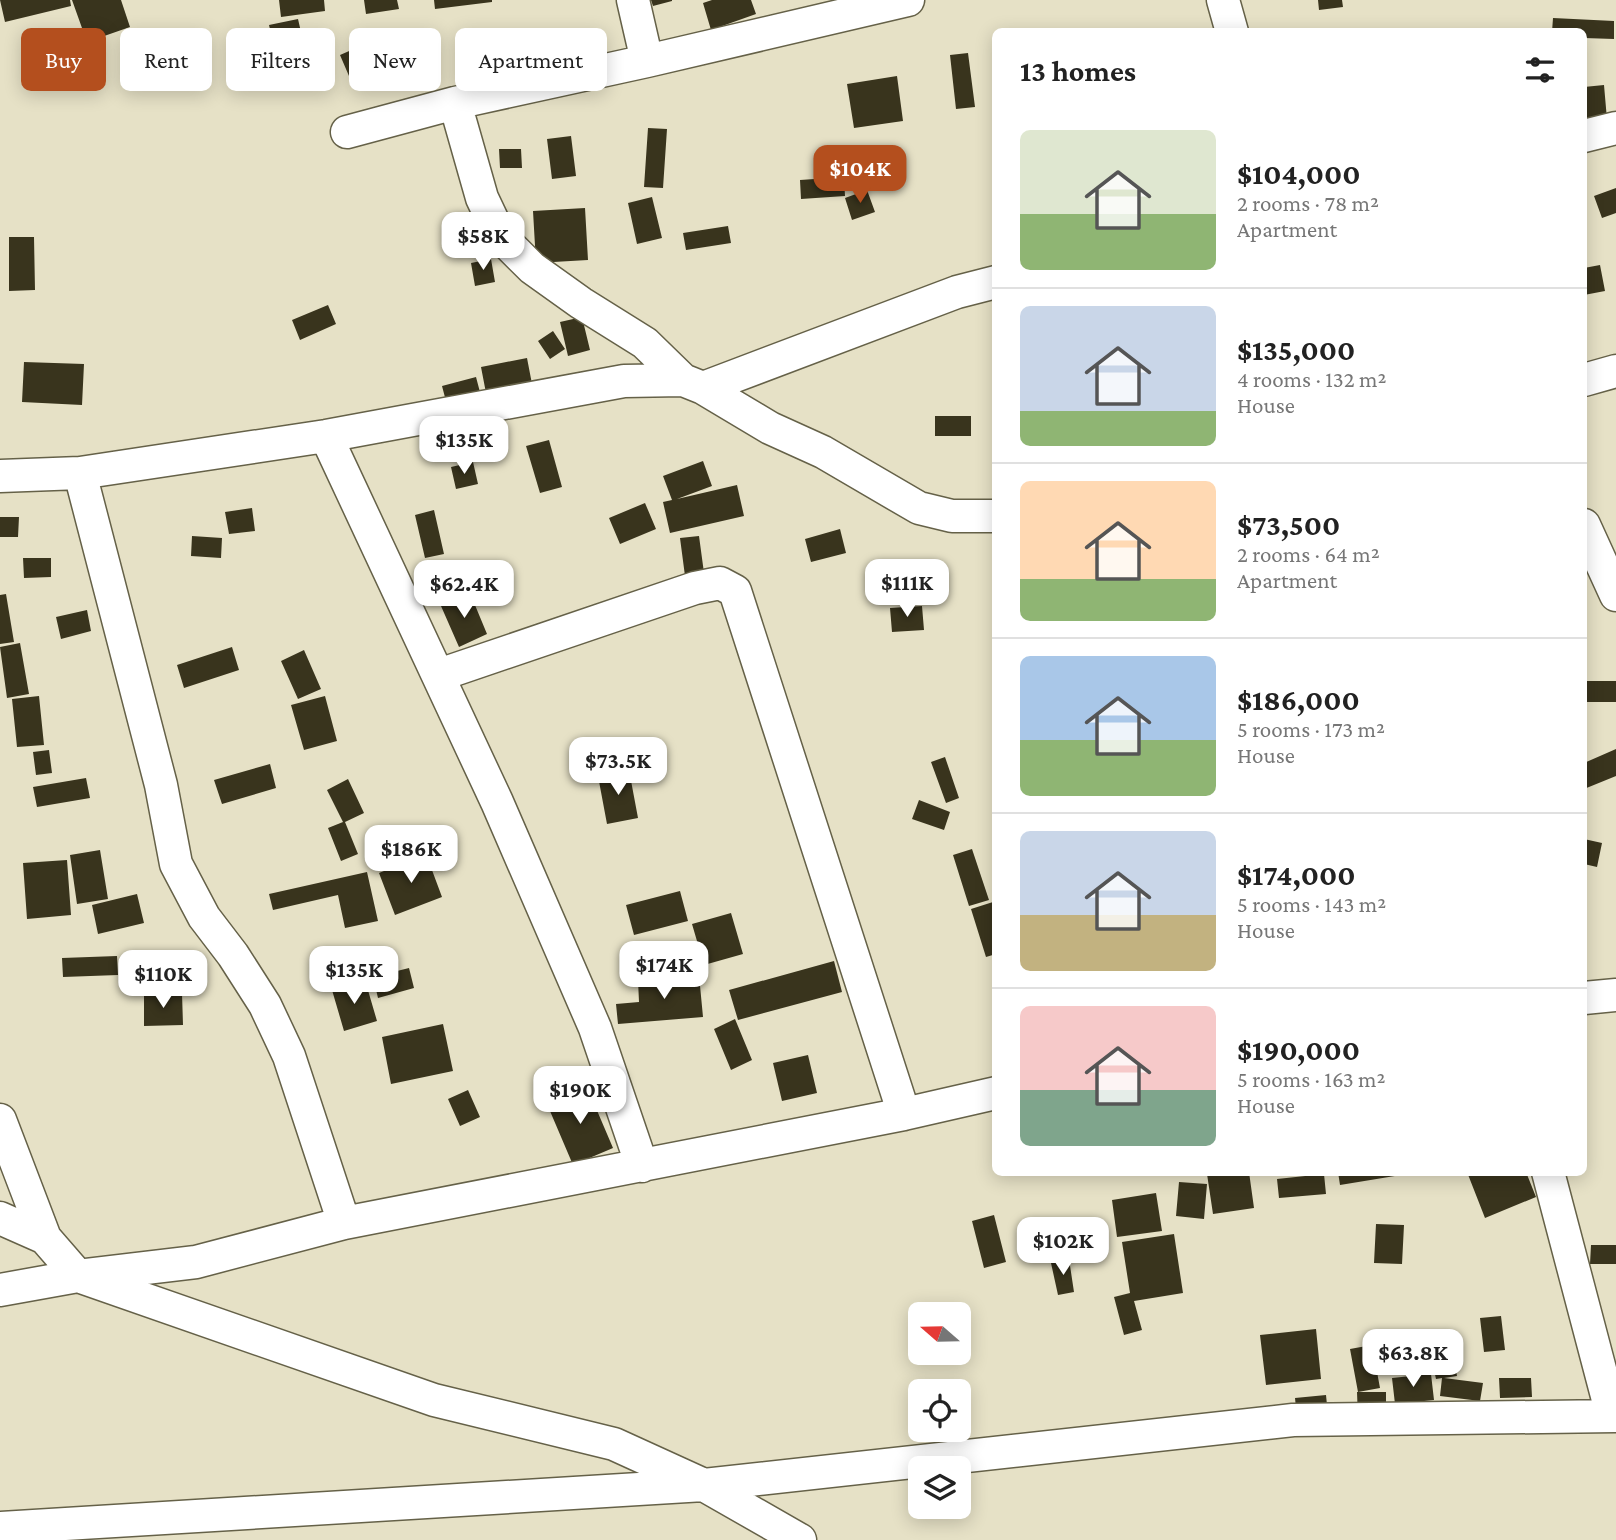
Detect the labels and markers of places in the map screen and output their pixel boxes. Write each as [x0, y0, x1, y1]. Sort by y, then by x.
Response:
pin: $104K [811, 146, 909, 205]
pin: $58K [442, 212, 524, 272]
pin: $135K [415, 416, 513, 476]
pin: $62.4K [407, 560, 521, 620]
pin: $111K [858, 560, 956, 619]
pin: $73.5K [561, 738, 675, 797]
pin: $186K [362, 826, 460, 885]
pin: $174K [615, 942, 713, 1001]
pin: $135K [305, 946, 403, 1006]
pin: $110K [114, 950, 212, 1010]
pin: $190K [531, 1066, 629, 1126]
pin: $102K [1014, 1218, 1112, 1277]
pin: $63.8K [1356, 1330, 1470, 1389]

